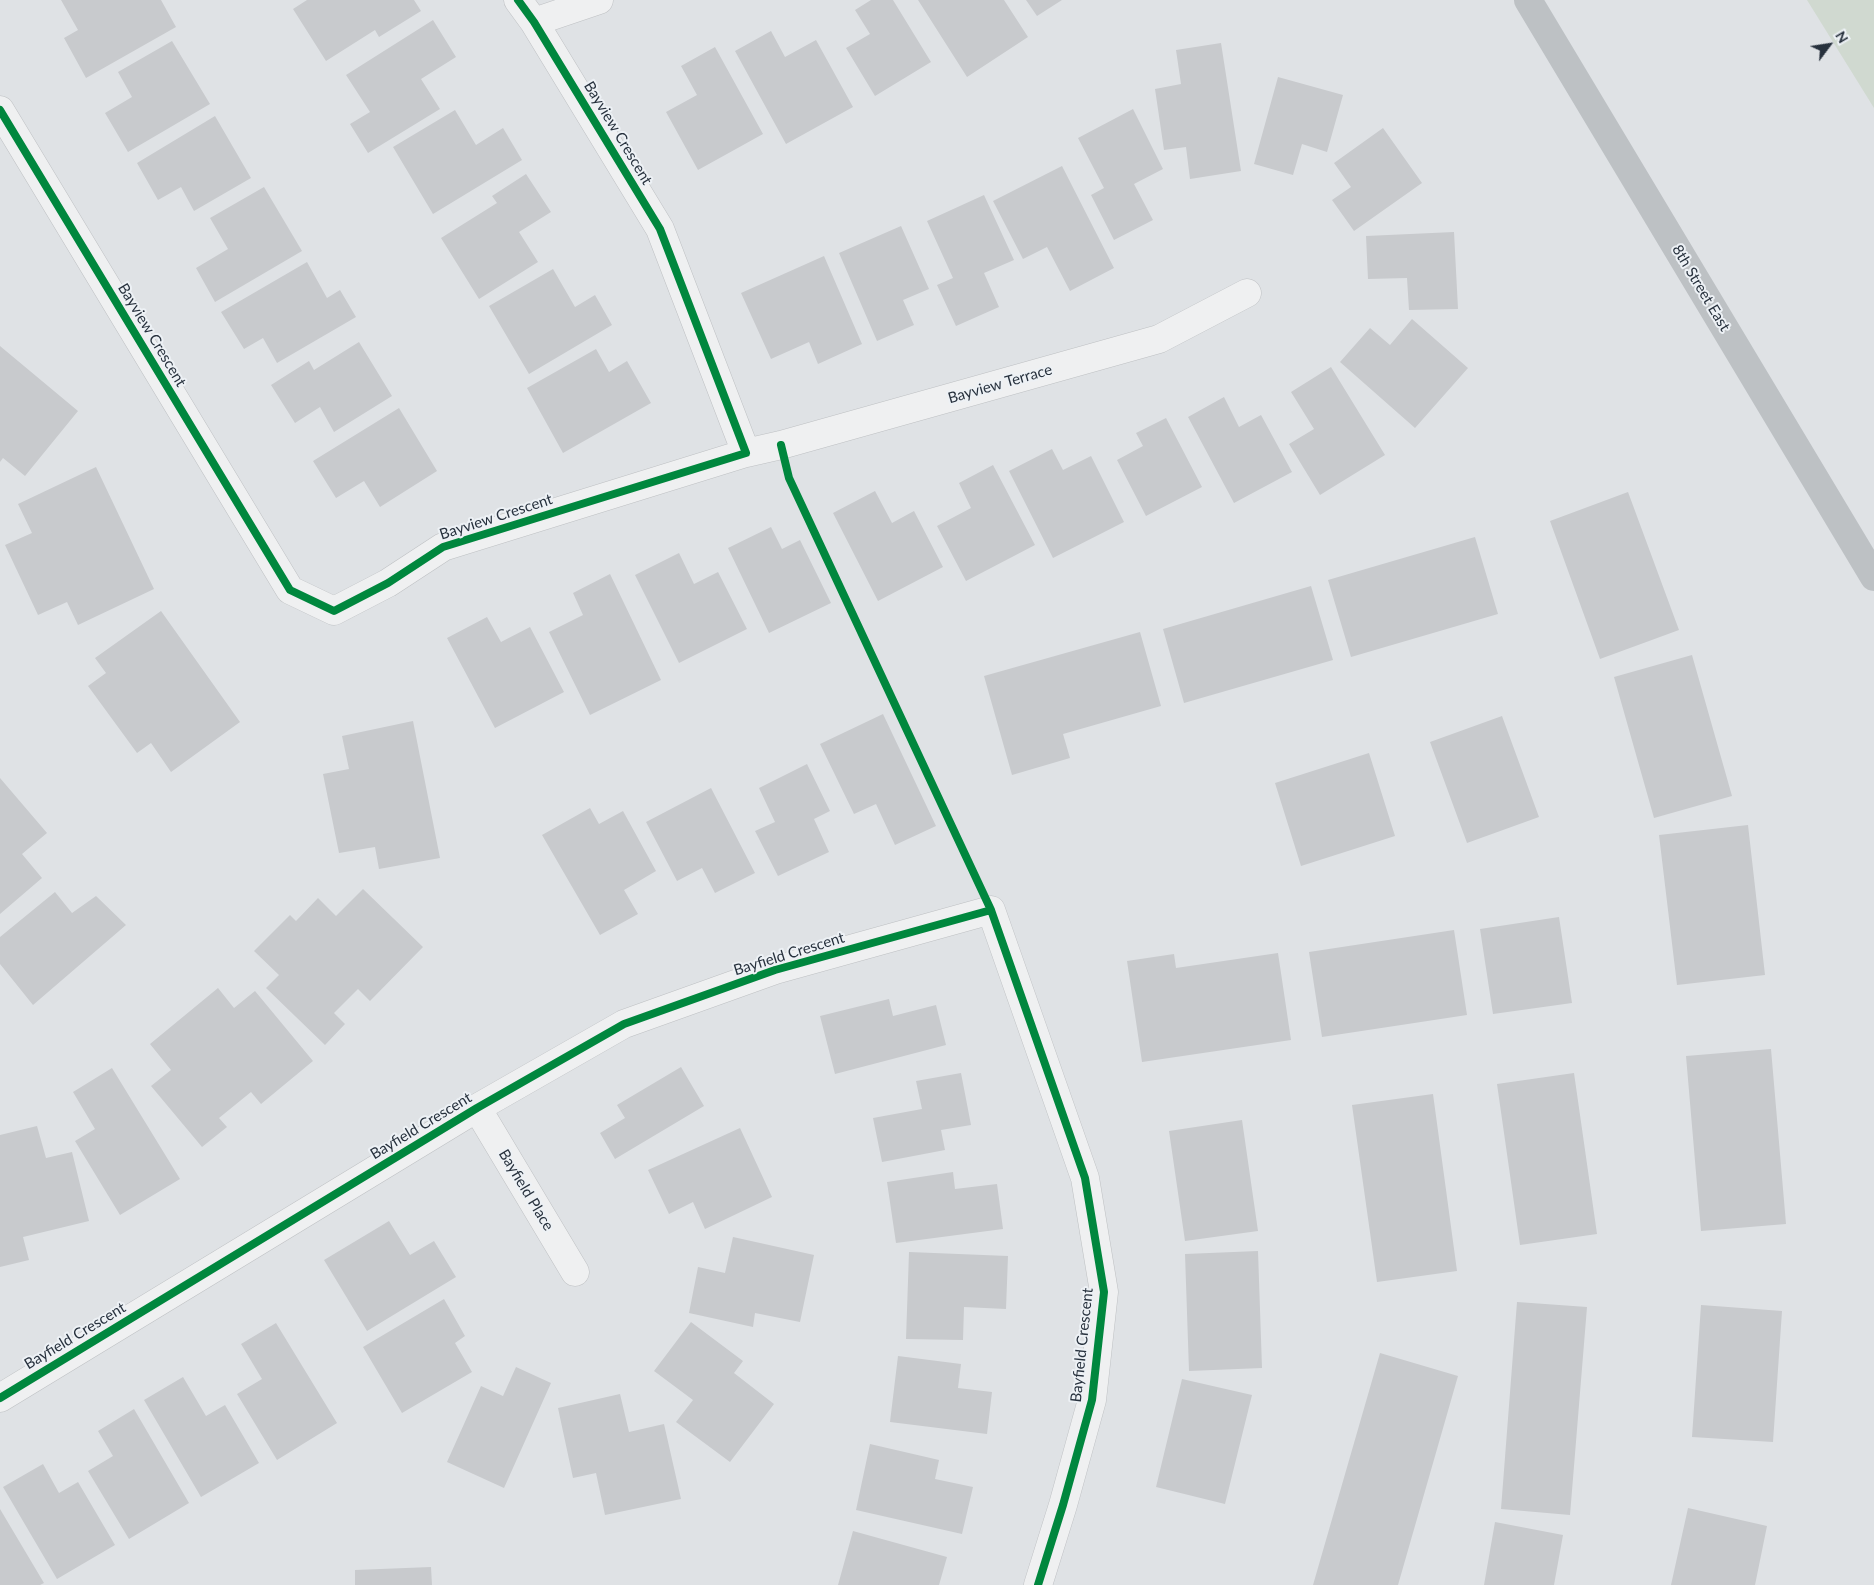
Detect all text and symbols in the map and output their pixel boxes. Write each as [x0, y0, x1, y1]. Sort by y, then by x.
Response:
north arrow [1804, 20, 1854, 70]
text: N [1832, 28, 1852, 46]
street label: Bayview Crescent [580, 78, 656, 188]
street label: 8th Street East [1668, 242, 1734, 334]
street label: Bayview Crescent [114, 280, 190, 390]
street label: Bayview Terrace [946, 361, 1054, 407]
street label: Bayview Crescent [437, 490, 555, 544]
street label: Bayfield Crescent [731, 929, 847, 979]
street label: Bayfield Crescent [367, 1089, 475, 1163]
street label: Bayfield Place [495, 1146, 557, 1234]
street label: Bayfield Crescent [1067, 1287, 1097, 1403]
street label: Bayfield Crescent [21, 1299, 129, 1373]

